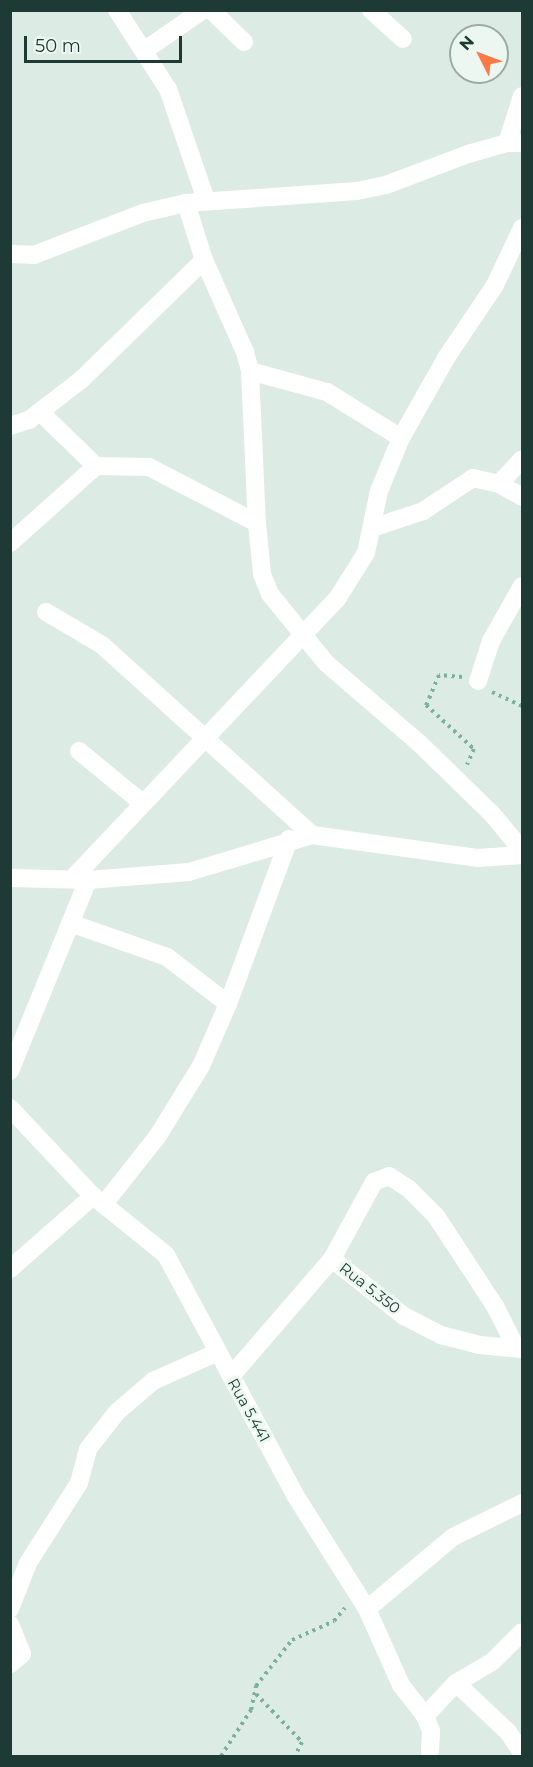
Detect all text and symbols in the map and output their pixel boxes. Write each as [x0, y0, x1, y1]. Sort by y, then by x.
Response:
scale bar [27, 24, 184, 62]
north arrow [449, 24, 509, 84]
text: N [455, 32, 478, 54]
text: 50 m [35, 35, 81, 57]
street label: Rua 5.350 [336, 1259, 404, 1317]
street label: Rua 5.441 [224, 1375, 274, 1445]

